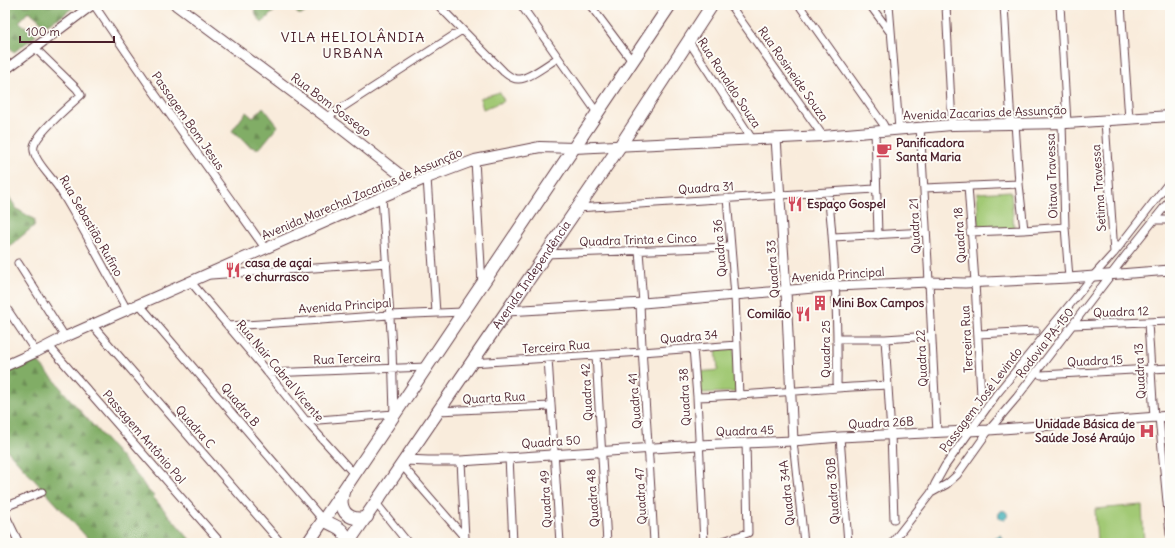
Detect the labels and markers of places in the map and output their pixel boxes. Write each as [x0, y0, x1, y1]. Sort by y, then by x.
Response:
place label: Panificadora Santa Maria [896, 135, 964, 164]
cafe icon: Panificadora Santa Maria [875, 141, 893, 159]
restaurant icon: Espaço Gospel [786, 195, 804, 213]
place label: Espaço Gospel [807, 196, 886, 212]
place label: casa de açai e churrasco [245, 255, 312, 284]
restaurant icon: casa de açai e churrasco [224, 261, 242, 279]
building icon: Mini Box Campos [811, 294, 829, 312]
place label: Mini Box Campos [832, 295, 925, 311]
restaurant icon: Comilão [794, 305, 812, 323]
place label: Comilão [747, 306, 791, 321]
place label: Unidade Básica de Saúde José Araújo [1035, 416, 1136, 445]
hospital icon: Unidade Básica de Saúde José Araújo [1138, 422, 1156, 440]

